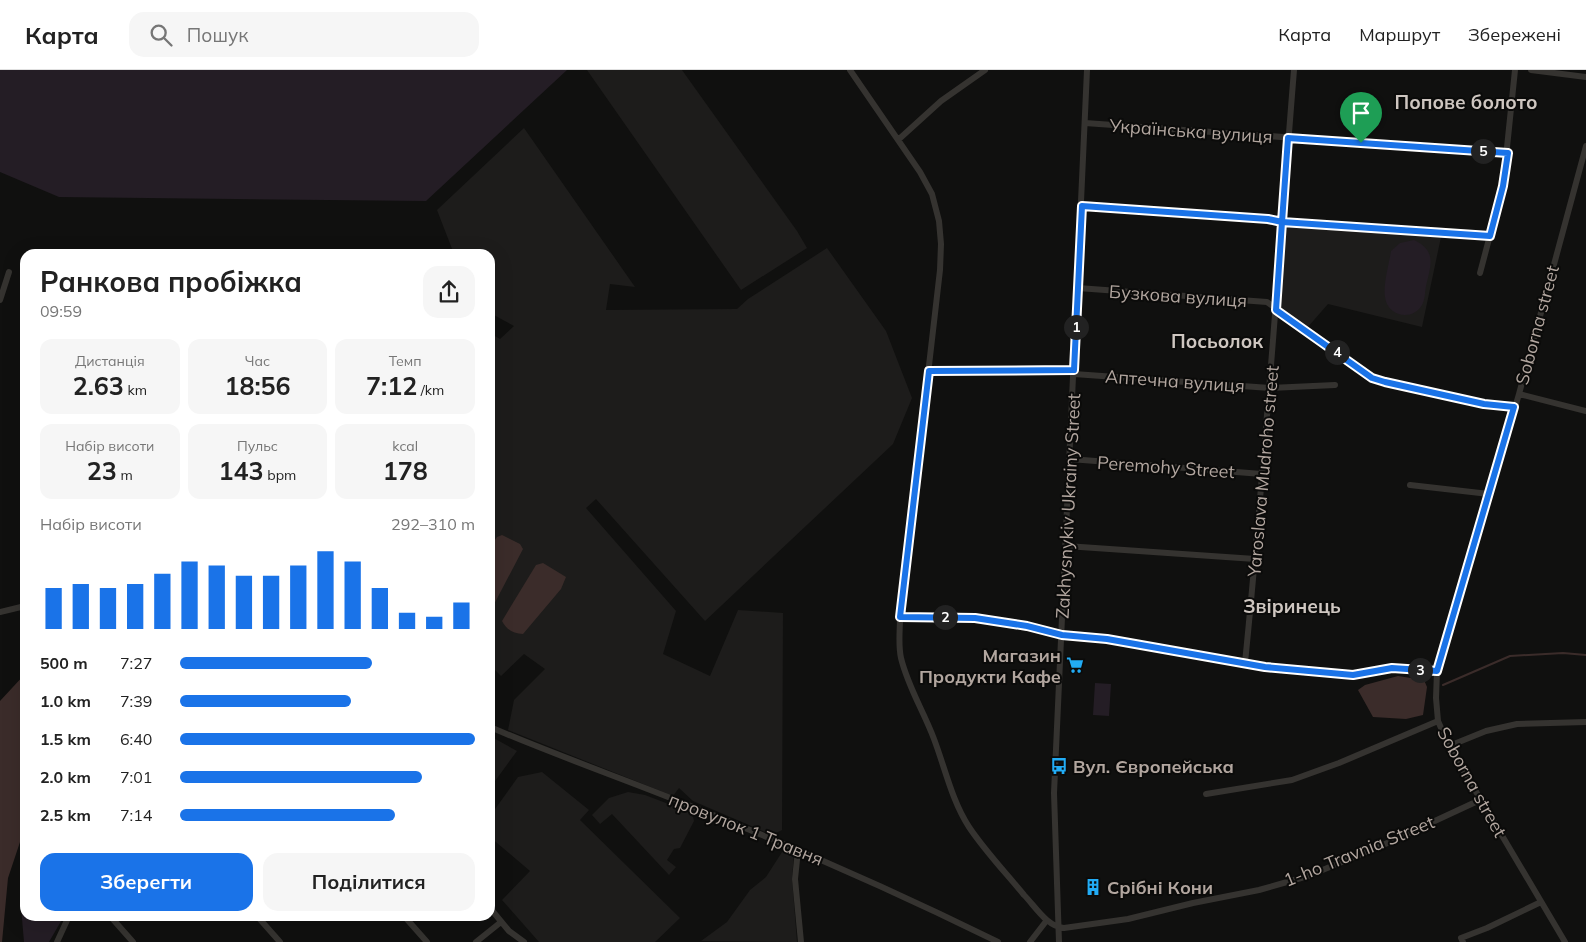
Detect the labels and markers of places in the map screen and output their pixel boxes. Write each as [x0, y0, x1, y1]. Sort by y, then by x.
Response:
pin [1340, 92, 1382, 143]
pin: 5 [1470, 138, 1496, 164]
pin: 1 [1064, 314, 1088, 340]
pin: 4 [1324, 340, 1350, 364]
pin: 2 [932, 604, 958, 630]
place label: Магазин Продукти Кафе [919, 644, 1061, 688]
supermarket icon: Магазин Продукти Кафе [1065, 655, 1085, 675]
pin: 3 [1408, 658, 1432, 682]
place label: Вул. Європейська [1073, 755, 1234, 778]
bus stop icon: Вул. Європейська [1049, 756, 1069, 776]
place label: Срібні Кони [1107, 876, 1213, 899]
building icon: Срібні Кони [1083, 877, 1103, 897]

